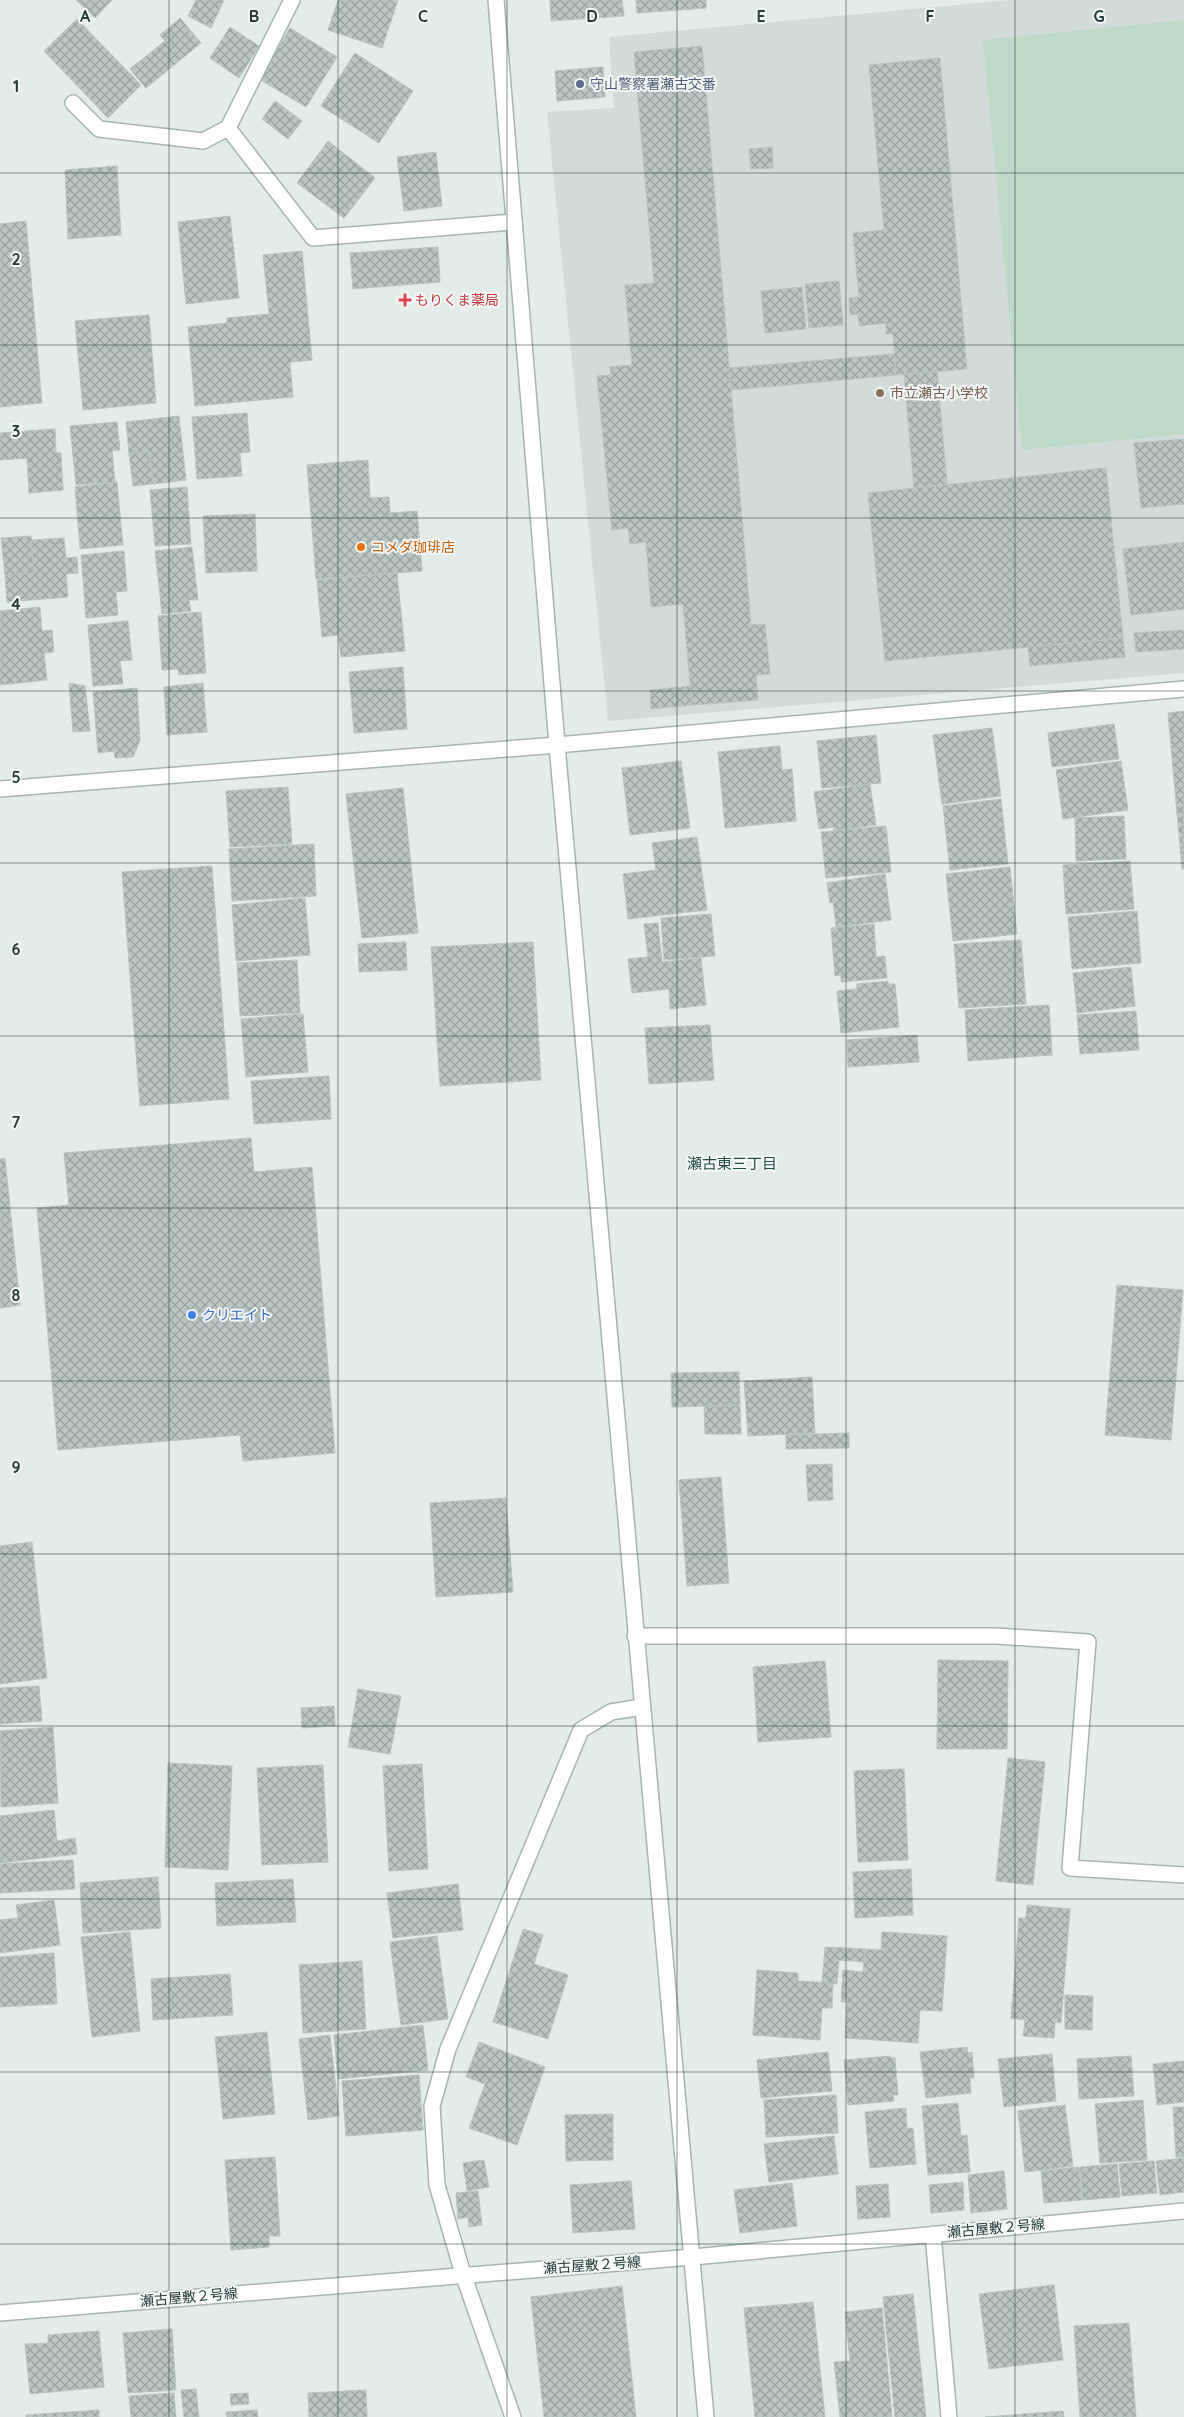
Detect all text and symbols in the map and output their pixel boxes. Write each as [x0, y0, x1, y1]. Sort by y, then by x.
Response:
text: A [80, 6, 91, 26]
text: B [249, 6, 259, 26]
text: C [418, 6, 428, 26]
text: D [586, 6, 598, 26]
text: E [756, 6, 766, 26]
text: F [926, 6, 935, 26]
text: G [1093, 6, 1105, 26]
place label: 守山警察署瀬古交番 [590, 75, 716, 93]
text: 1 [13, 76, 19, 96]
marker: 守山警察署瀬古交番 [574, 78, 586, 90]
text: 2 [11, 249, 21, 269]
place label: もりくま薬局 [415, 291, 499, 309]
marker: もりくま薬局 [399, 294, 411, 306]
place label: 市立瀬古小学校 [890, 384, 988, 402]
marker: 市立瀬古小学校 [874, 387, 886, 399]
text: 3 [12, 421, 20, 441]
place label: コメダ珈琲店 [371, 538, 455, 556]
marker: コメダ珈琲店 [355, 541, 367, 553]
text: 4 [11, 594, 21, 614]
text: 5 [11, 767, 21, 787]
text: 6 [12, 939, 21, 959]
text: 7 [12, 1112, 21, 1132]
district label: 瀬古東三丁目 [687, 1154, 777, 1173]
text: 8 [12, 1285, 21, 1305]
place label: クリエイト [202, 1306, 272, 1324]
marker: クリエイト [186, 1309, 198, 1321]
text: 9 [11, 1457, 21, 1477]
street label: 瀬古屋敷２号線 [946, 2215, 1046, 2241]
street label: 瀬古屋敷２号線 [542, 2253, 642, 2277]
street label: 瀬古屋敷２号線 [139, 2284, 239, 2310]

